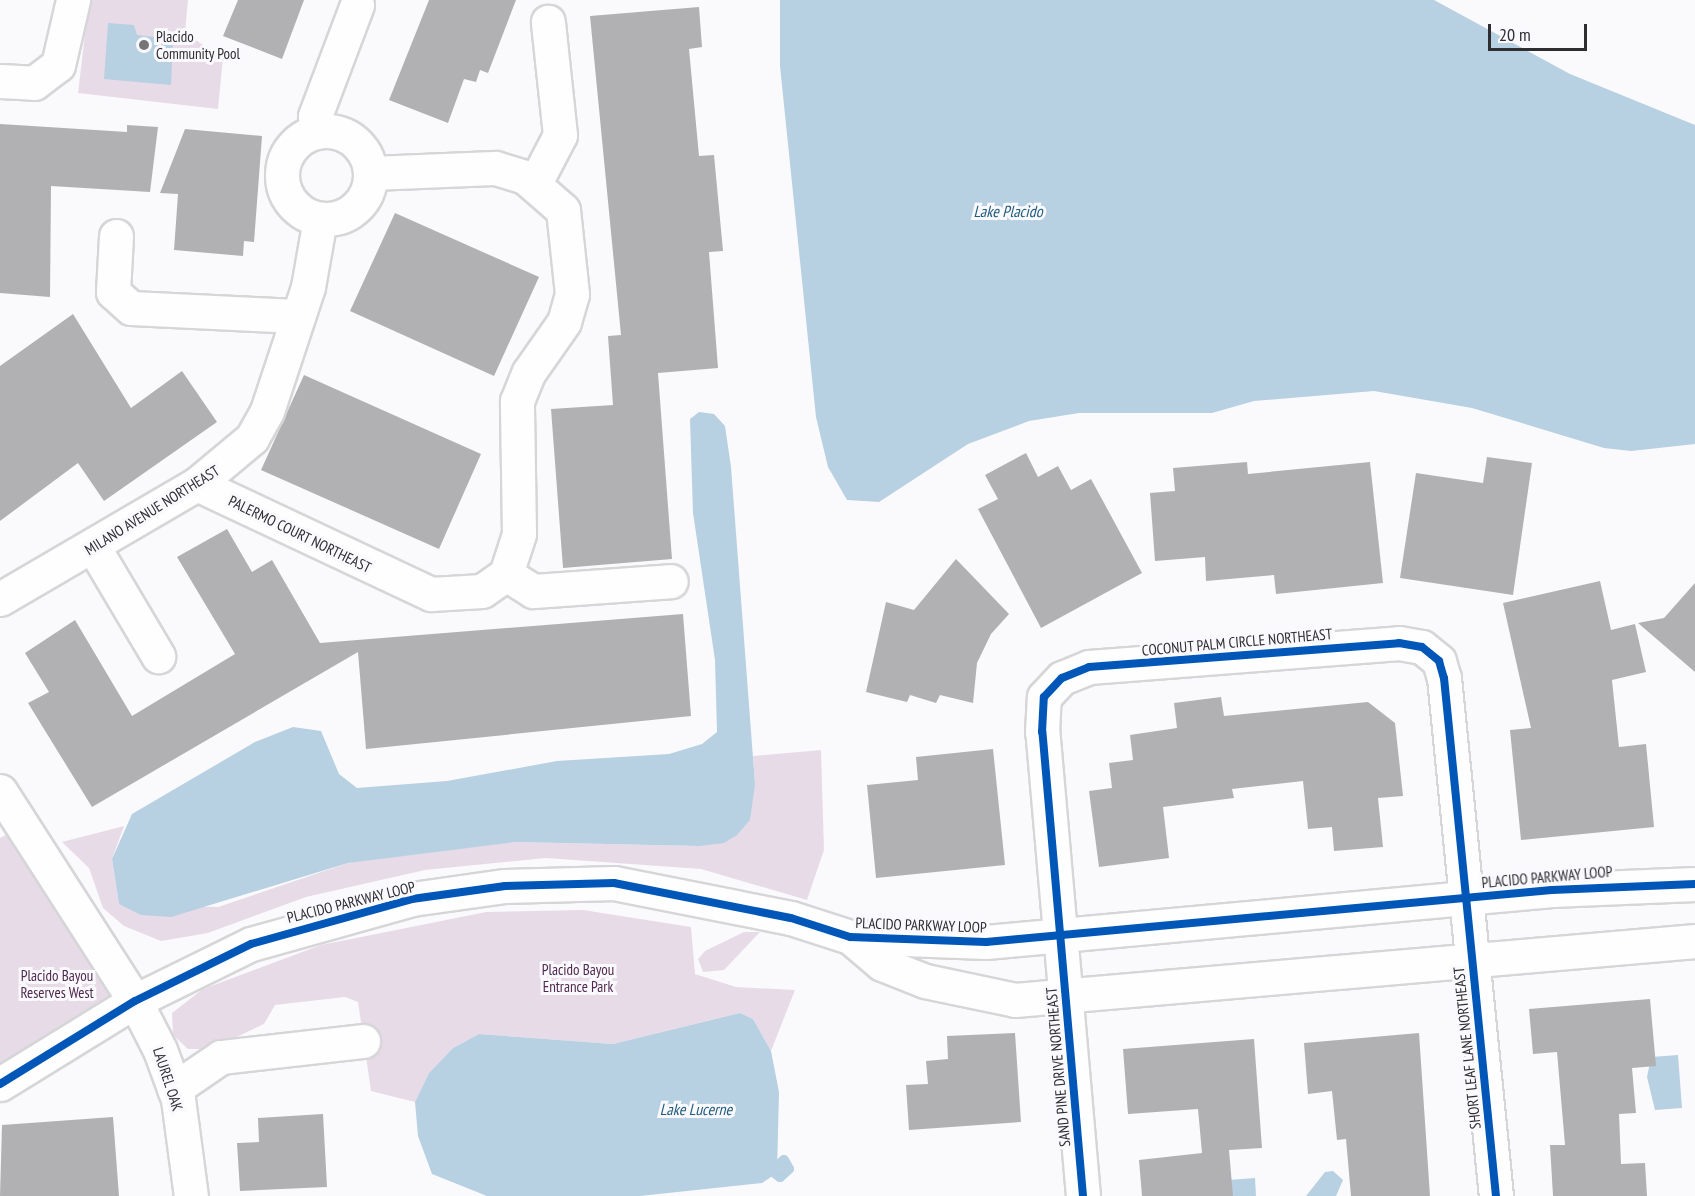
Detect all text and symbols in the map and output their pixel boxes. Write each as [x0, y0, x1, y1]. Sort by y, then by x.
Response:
scale bar [1491, 12, 1590, 50]
text: 20 m [1499, 23, 1531, 46]
place label: Placido Community Pool [156, 27, 240, 62]
marker: Placido Community Pool [137, 38, 151, 52]
water label: Lake Placido [973, 201, 1043, 221]
street label: MILANO AVENUE NORTHEAST [81, 461, 223, 559]
street label: PALERMO COURT NORTHEAST [225, 491, 375, 577]
street label: COCONUT PALM CIRCLE NORTHEAST [1141, 625, 1333, 659]
street label: PLACIDO PARKWAY LOOP [1481, 862, 1613, 892]
street label: PLACIDO PARKWAY LOOP [285, 877, 417, 927]
street label: PLACIDO PARKWAY LOOP [855, 914, 987, 936]
park label: Placido Bayou Entrance Park [542, 960, 614, 995]
park label: Placido Bayou Reserves West [20, 966, 94, 1001]
street label: SHORT LEAF LANE NORTHEAST [1450, 966, 1484, 1130]
street label: SAND PINE DRIVE NORTHEAST [1042, 987, 1074, 1147]
street label: LAUREL OAK [149, 1045, 187, 1113]
water label: Lake Lucerne [660, 1099, 732, 1119]

